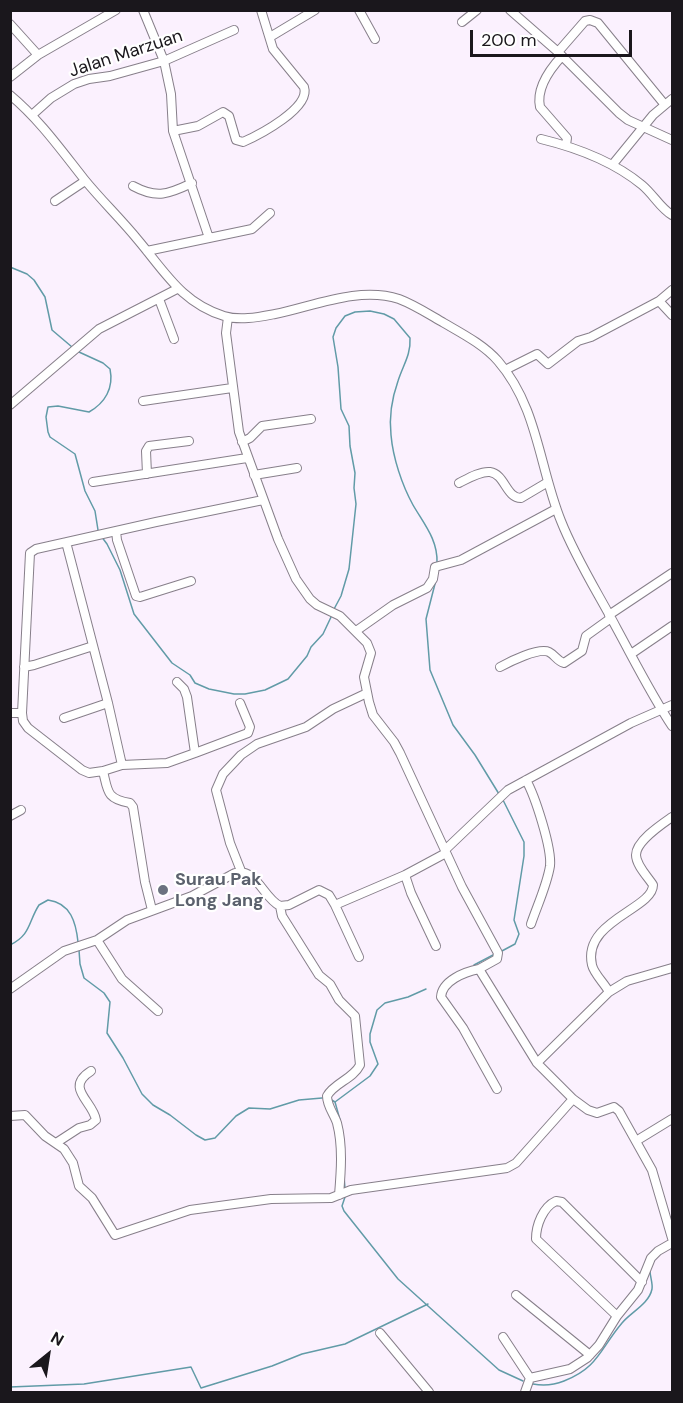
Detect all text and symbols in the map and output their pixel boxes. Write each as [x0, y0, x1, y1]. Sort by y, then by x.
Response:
scale bar [473, 18, 635, 56]
street label: Jalan Marzuan [67, 25, 185, 83]
text: 200 m [481, 28, 537, 52]
place label: Surau Pak Long Jang [175, 869, 264, 912]
marker: Surau Pak Long Jang [156, 883, 170, 897]
north arrow [18, 1325, 78, 1385]
text: N [47, 1327, 68, 1351]

